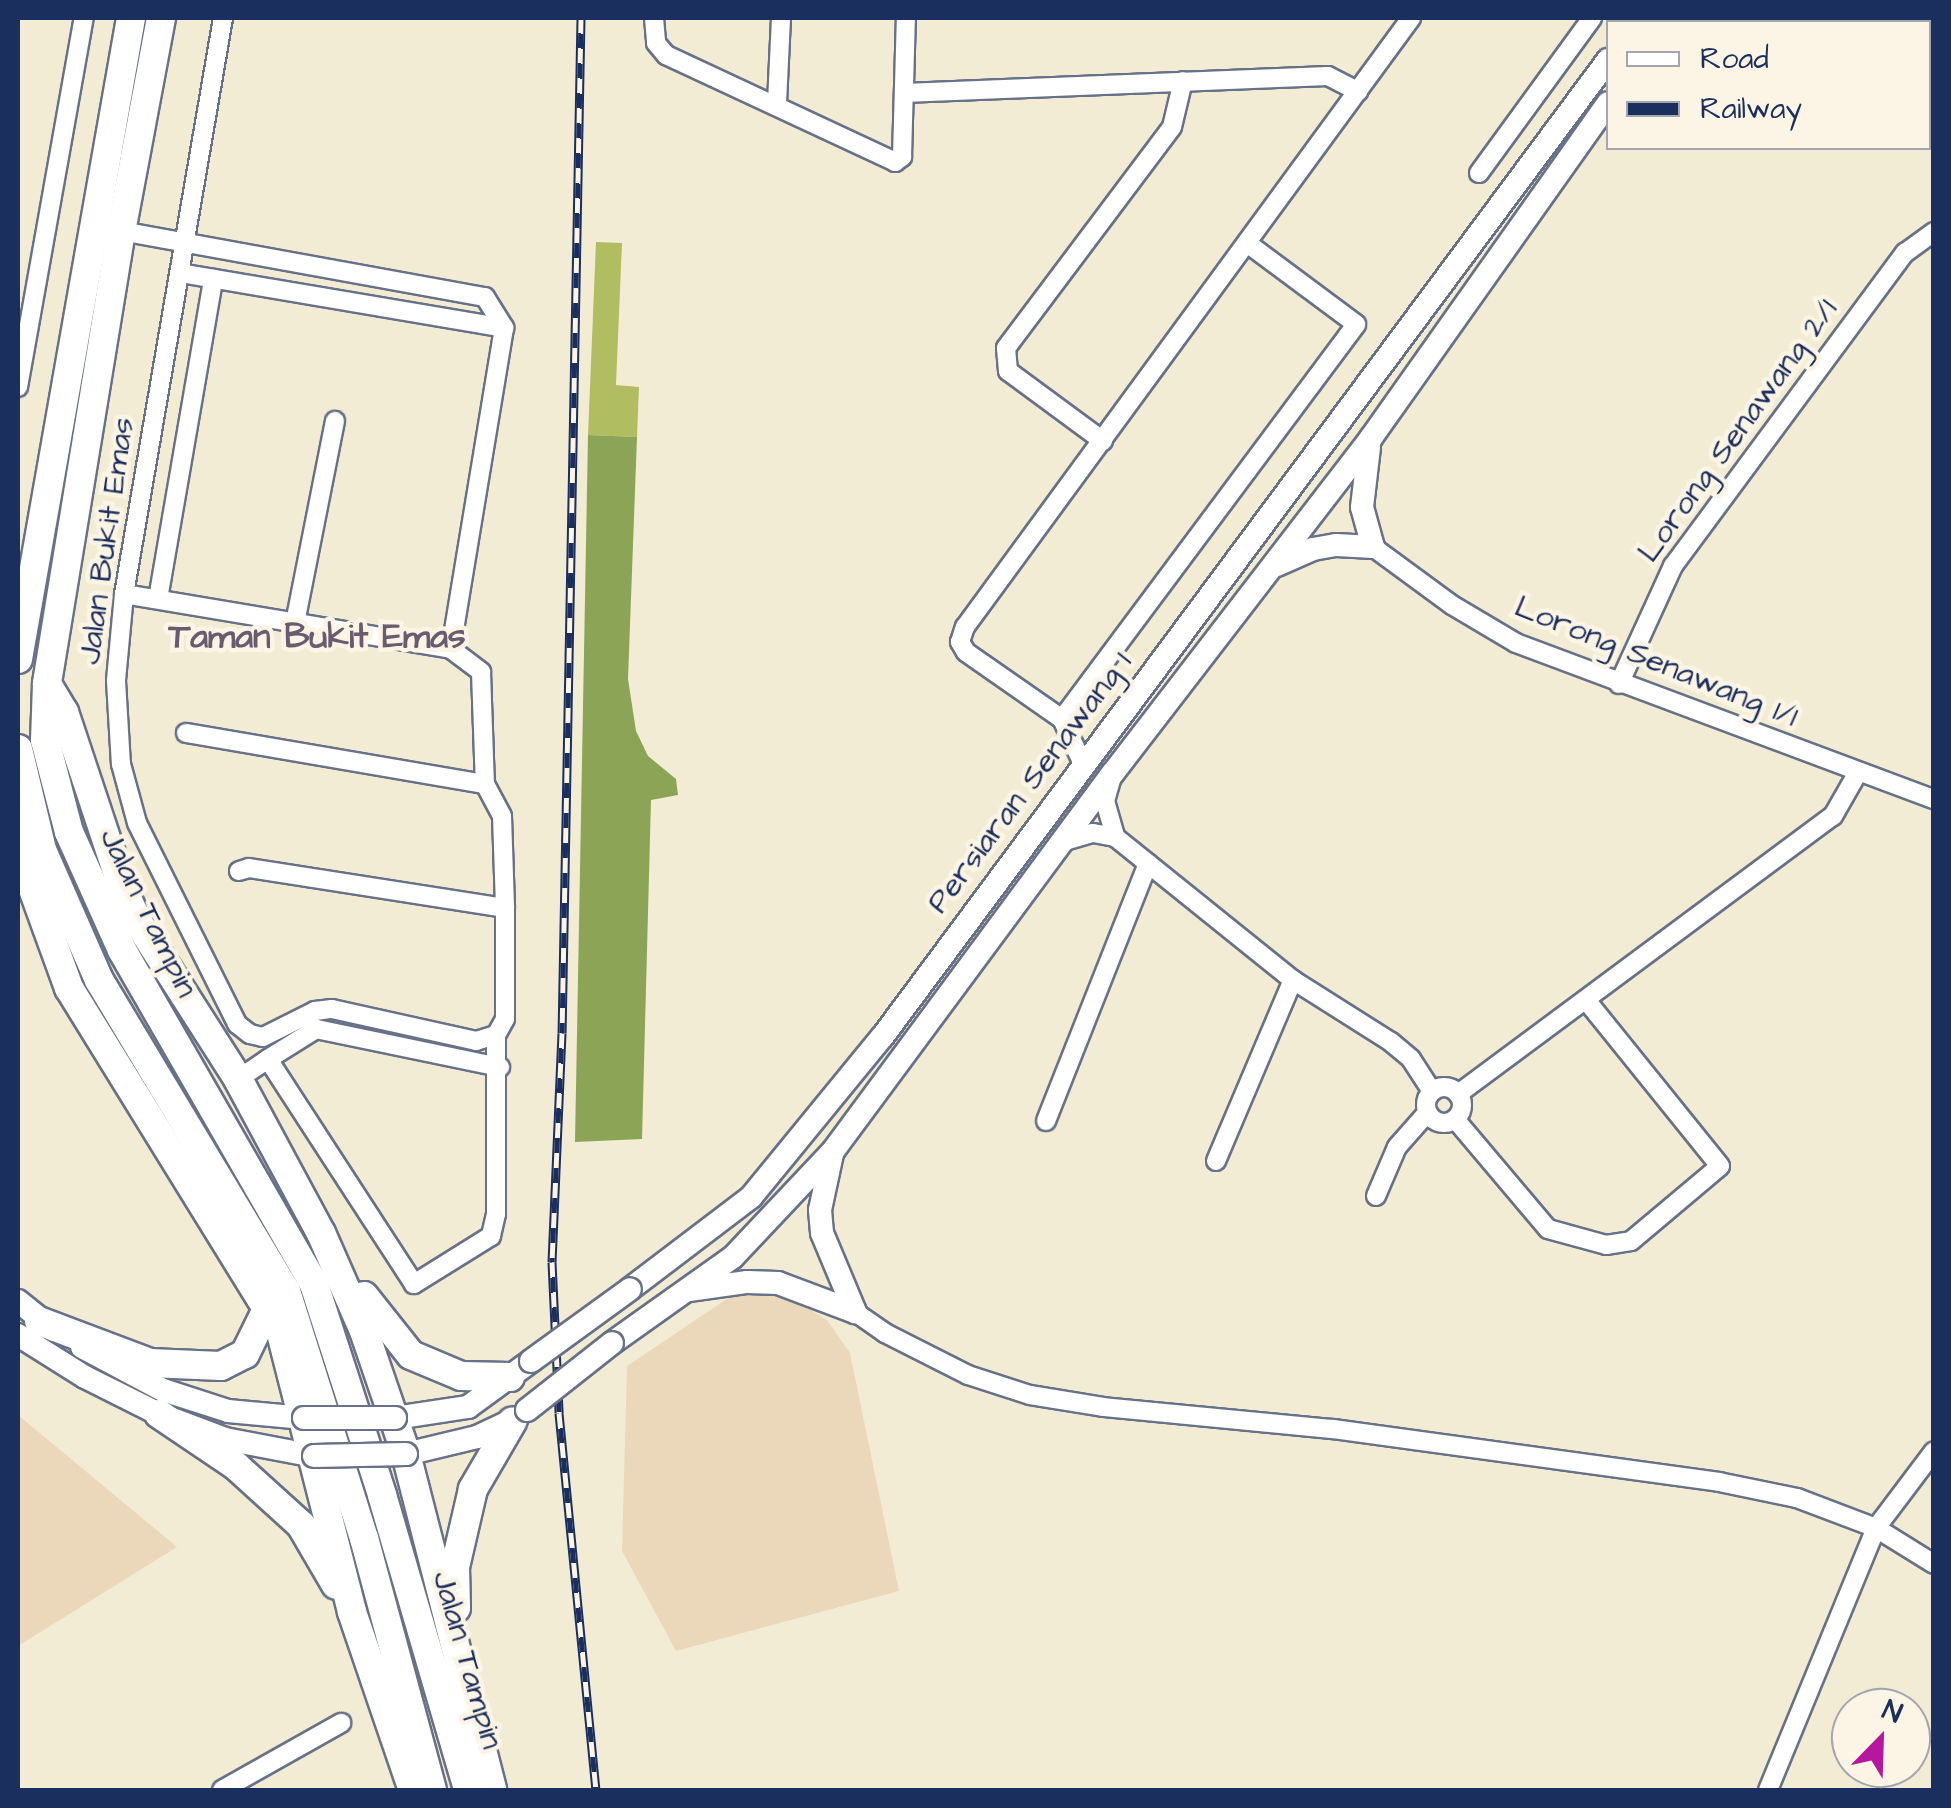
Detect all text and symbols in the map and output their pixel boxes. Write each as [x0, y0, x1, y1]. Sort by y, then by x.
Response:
legend [1606, 20, 1931, 150]
text: Road [1700, 38, 1769, 80]
text: Railway [1700, 88, 1802, 130]
street label: Lorong Senawang 2/1 [1630, 292, 1846, 570]
street label: Jalan Bukit Emas [71, 415, 143, 667]
street label: Lorong Senawang 1/1 [1509, 588, 1803, 736]
district label: Taman Bukit Emas [168, 616, 466, 658]
street label: Persiaran Senawang 1 [919, 645, 1141, 921]
street label: Jalan Tampin [91, 822, 205, 1004]
street label: Jalan Tampin [423, 1567, 511, 1753]
north arrow [1831, 1688, 1931, 1788]
text: N [1876, 1690, 1908, 1733]

